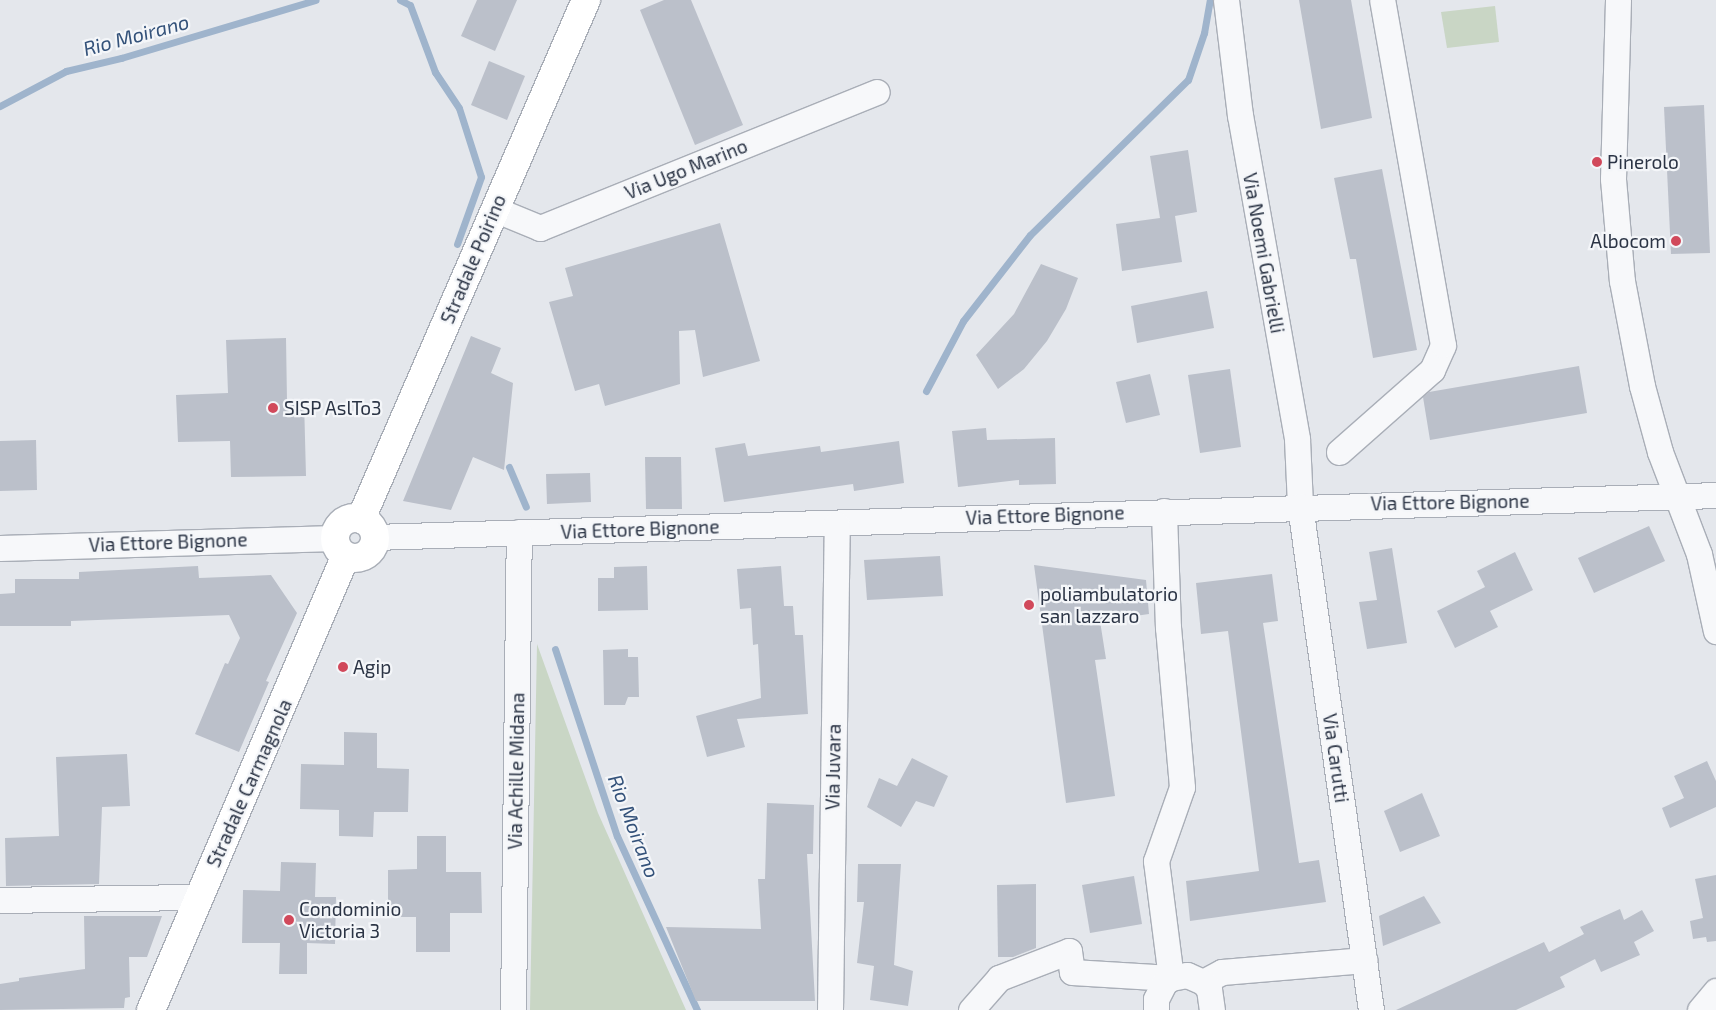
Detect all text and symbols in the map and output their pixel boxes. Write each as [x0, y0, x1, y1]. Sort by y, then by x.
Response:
water label: Rio Moirano [80, 9, 192, 61]
street label: Via Ugo Marino [621, 134, 751, 204]
place label: Pinerolo [1607, 151, 1679, 173]
marker: Pinerolo [1591, 156, 1603, 168]
street label: Via Noemi Gabrielli [1239, 171, 1289, 335]
street label: Stradale Poirino [436, 191, 510, 327]
place label: Albocom [1590, 230, 1666, 252]
marker: Albocom [1670, 235, 1682, 247]
place label: SISP AslTo3 [284, 397, 382, 419]
marker: SISP AslTo3 [266, 401, 280, 415]
street label: Via Ettore Bignone [1370, 489, 1530, 515]
street label: Via Ettore Bignone [965, 501, 1125, 529]
street label: Via Ettore Bignone [560, 515, 720, 543]
street label: Via Ettore Bignone [88, 528, 248, 556]
place label: poliambulatorio san lazzaro [1040, 583, 1178, 627]
marker: poliambulatorio san lazzaro [1022, 598, 1036, 612]
place label: Agip [353, 656, 391, 678]
marker: Agip [337, 661, 349, 673]
street label: Via Achille Midana [503, 692, 529, 850]
street label: Stradale Carmagnola [202, 695, 296, 871]
street label: Via Carutti [1318, 712, 1354, 804]
street label: Via Juvara [821, 723, 845, 811]
water label: Rio Moirano [603, 771, 665, 881]
place label: Condominio Victoria 3 [299, 898, 401, 942]
marker: Condominio Victoria 3 [283, 914, 295, 926]

